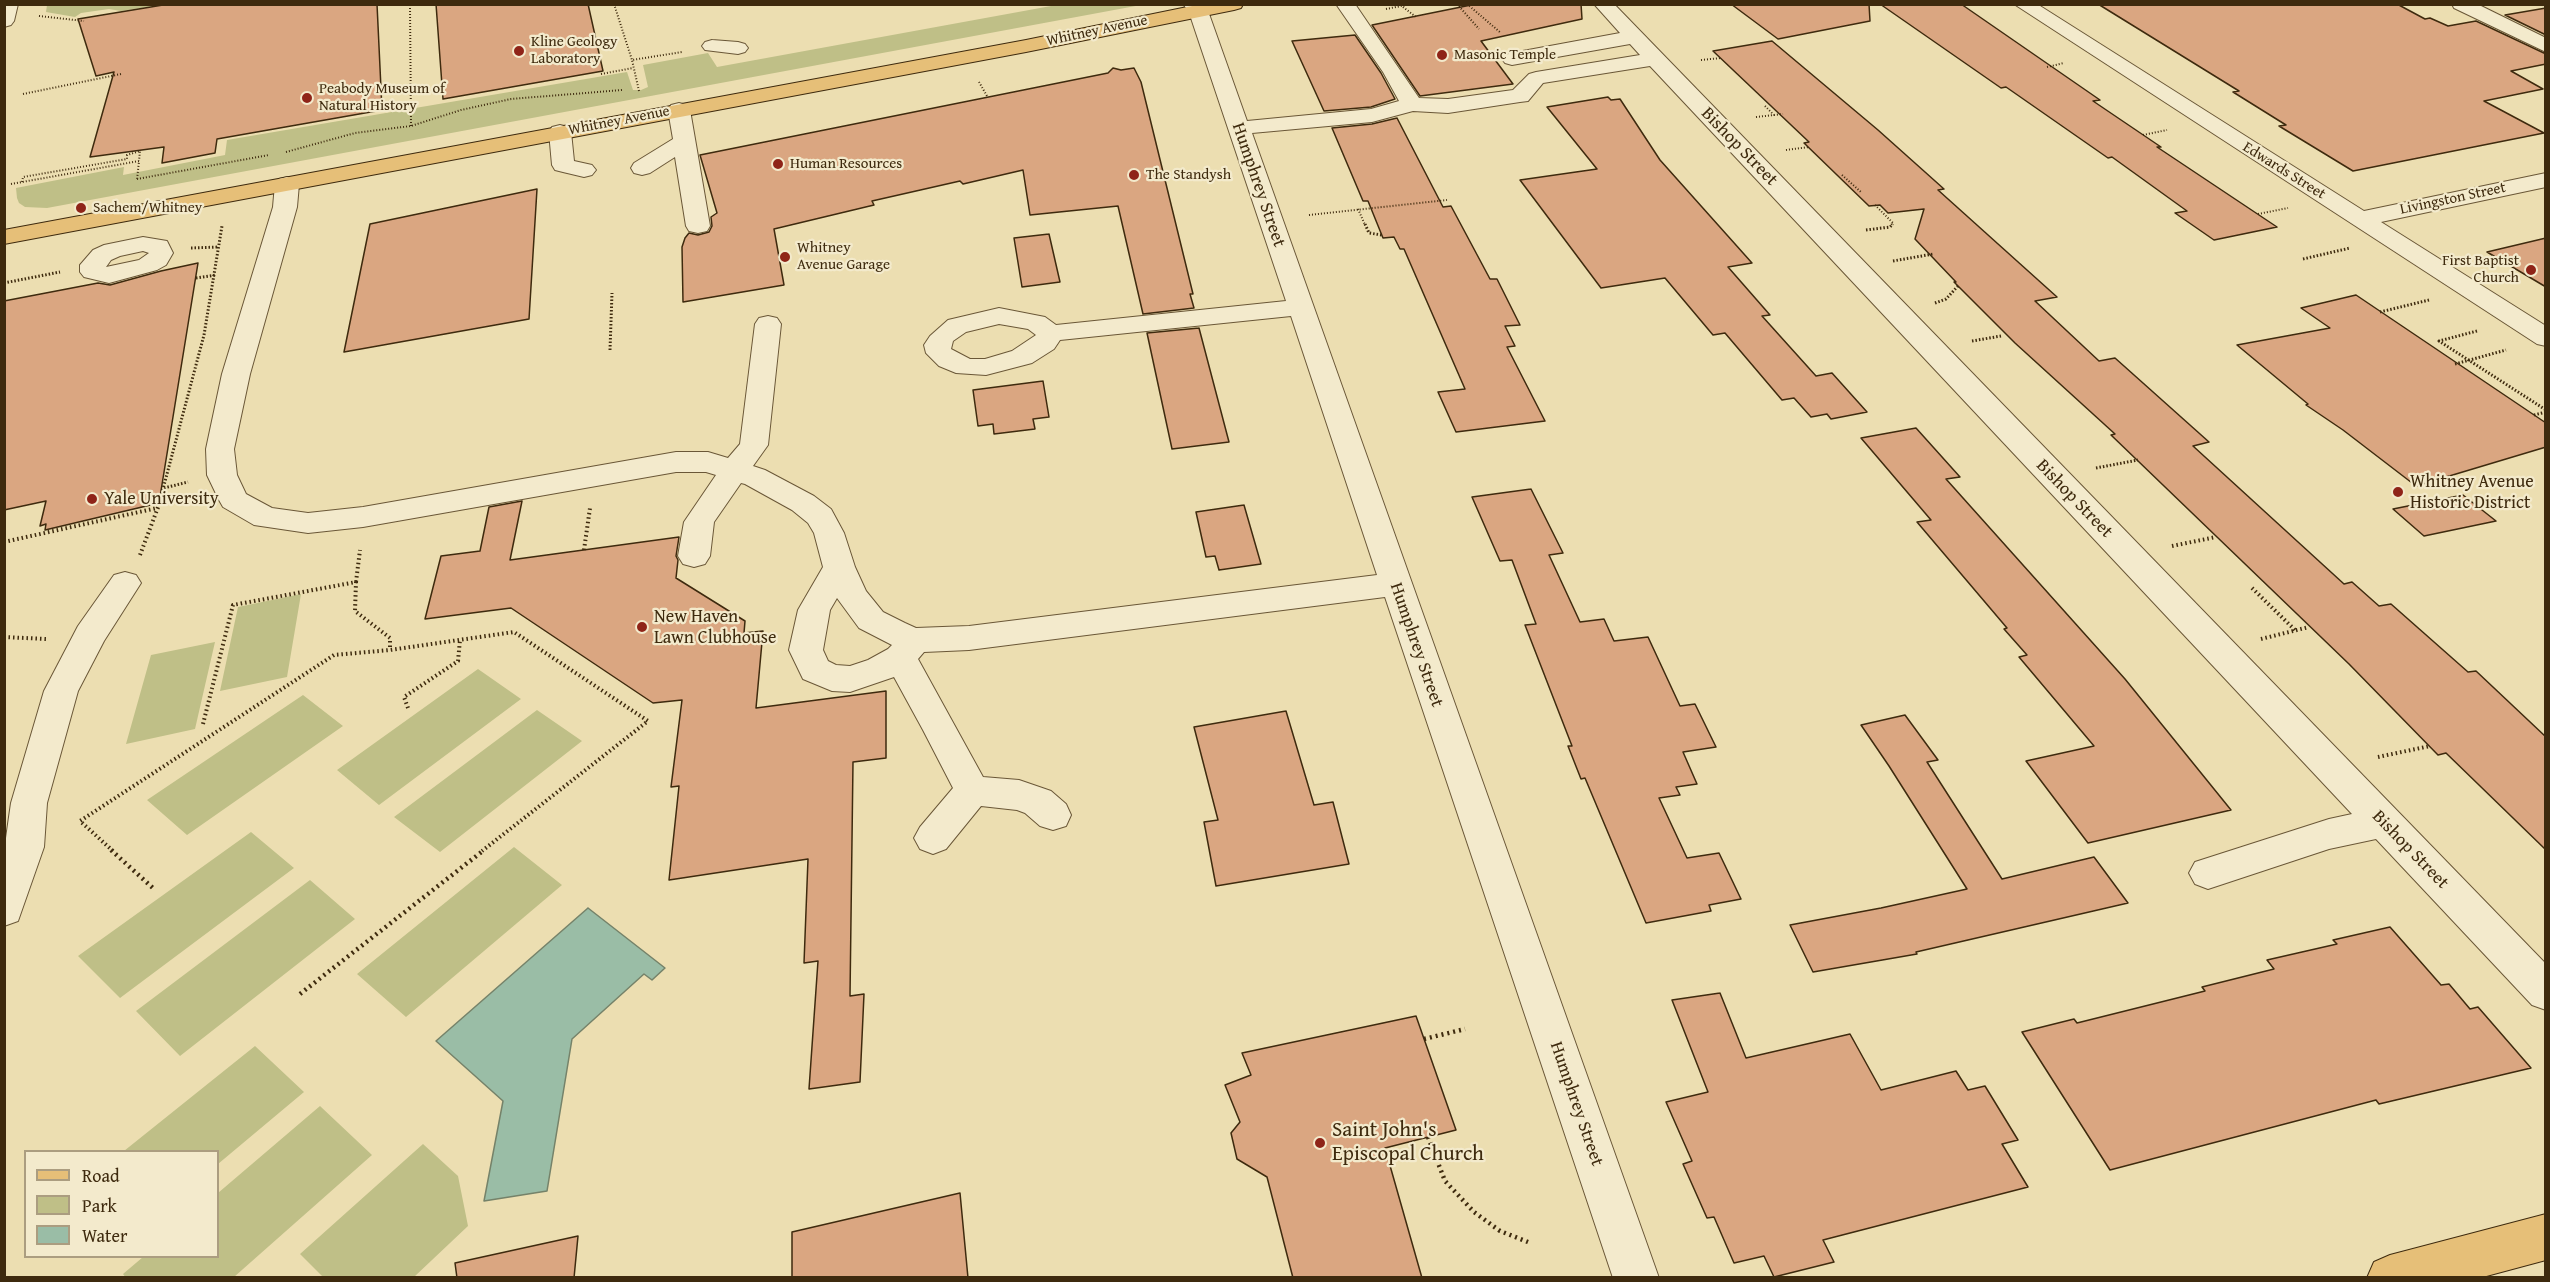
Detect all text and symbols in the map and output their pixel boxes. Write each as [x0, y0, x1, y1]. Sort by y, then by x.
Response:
street label: Whitney Avenue [1045, 11, 1149, 51]
place label: Kline Geology Laboratory [531, 33, 617, 68]
marker: Kline Geology Laboratory [512, 44, 526, 58]
place label: Masonic Temple [1454, 46, 1556, 64]
marker: Masonic Temple [1435, 48, 1449, 62]
place label: Peabody Museum of Natural History [319, 80, 445, 115]
marker: Peabody Museum of Natural History [300, 91, 314, 105]
street label: Whitney Avenue [567, 102, 671, 140]
street label: Bishop Street [1696, 103, 1782, 191]
street label: Humphrey Street [1227, 120, 1289, 250]
street label: Edwards Street [2239, 138, 2329, 204]
place label: Human Resources [790, 155, 902, 173]
marker: Human Resources [771, 157, 785, 171]
place label: The Standysh [1146, 166, 1231, 184]
marker: The Standysh [1127, 168, 1141, 182]
street label: Livingston Street [2398, 179, 2508, 219]
place label: Sachem/Whitney [93, 199, 202, 217]
marker: Sachem/Whitney [74, 201, 88, 215]
place label: Whitney Avenue Garage [797, 239, 890, 274]
marker: Whitney Avenue Garage [778, 250, 792, 264]
place label: First Baptist Church [2442, 252, 2519, 287]
marker: First Baptist Church [2524, 263, 2538, 277]
street label: Bishop Street [2031, 455, 2117, 543]
place label: Whitney Avenue Historic District [2410, 471, 2534, 514]
marker: Whitney Avenue Historic District [2391, 485, 2405, 499]
place label: Yale University [104, 488, 219, 510]
marker: Yale University [85, 492, 99, 506]
street label: Humphrey Street [1385, 580, 1447, 710]
place label: New Haven Lawn Clubhouse [654, 606, 776, 648]
marker: New Haven Lawn Clubhouse [635, 620, 649, 634]
street label: Bishop Street [2367, 806, 2453, 894]
street label: Humphrey Street [1545, 1039, 1607, 1169]
place label: Saint John's Episcopal Church [1332, 1118, 1484, 1168]
marker: Saint John's Episcopal Church [1313, 1136, 1327, 1150]
legend [24, 1150, 219, 1258]
text: Road [82, 1162, 120, 1189]
text: Park [82, 1192, 117, 1219]
text: Water [82, 1222, 127, 1249]

